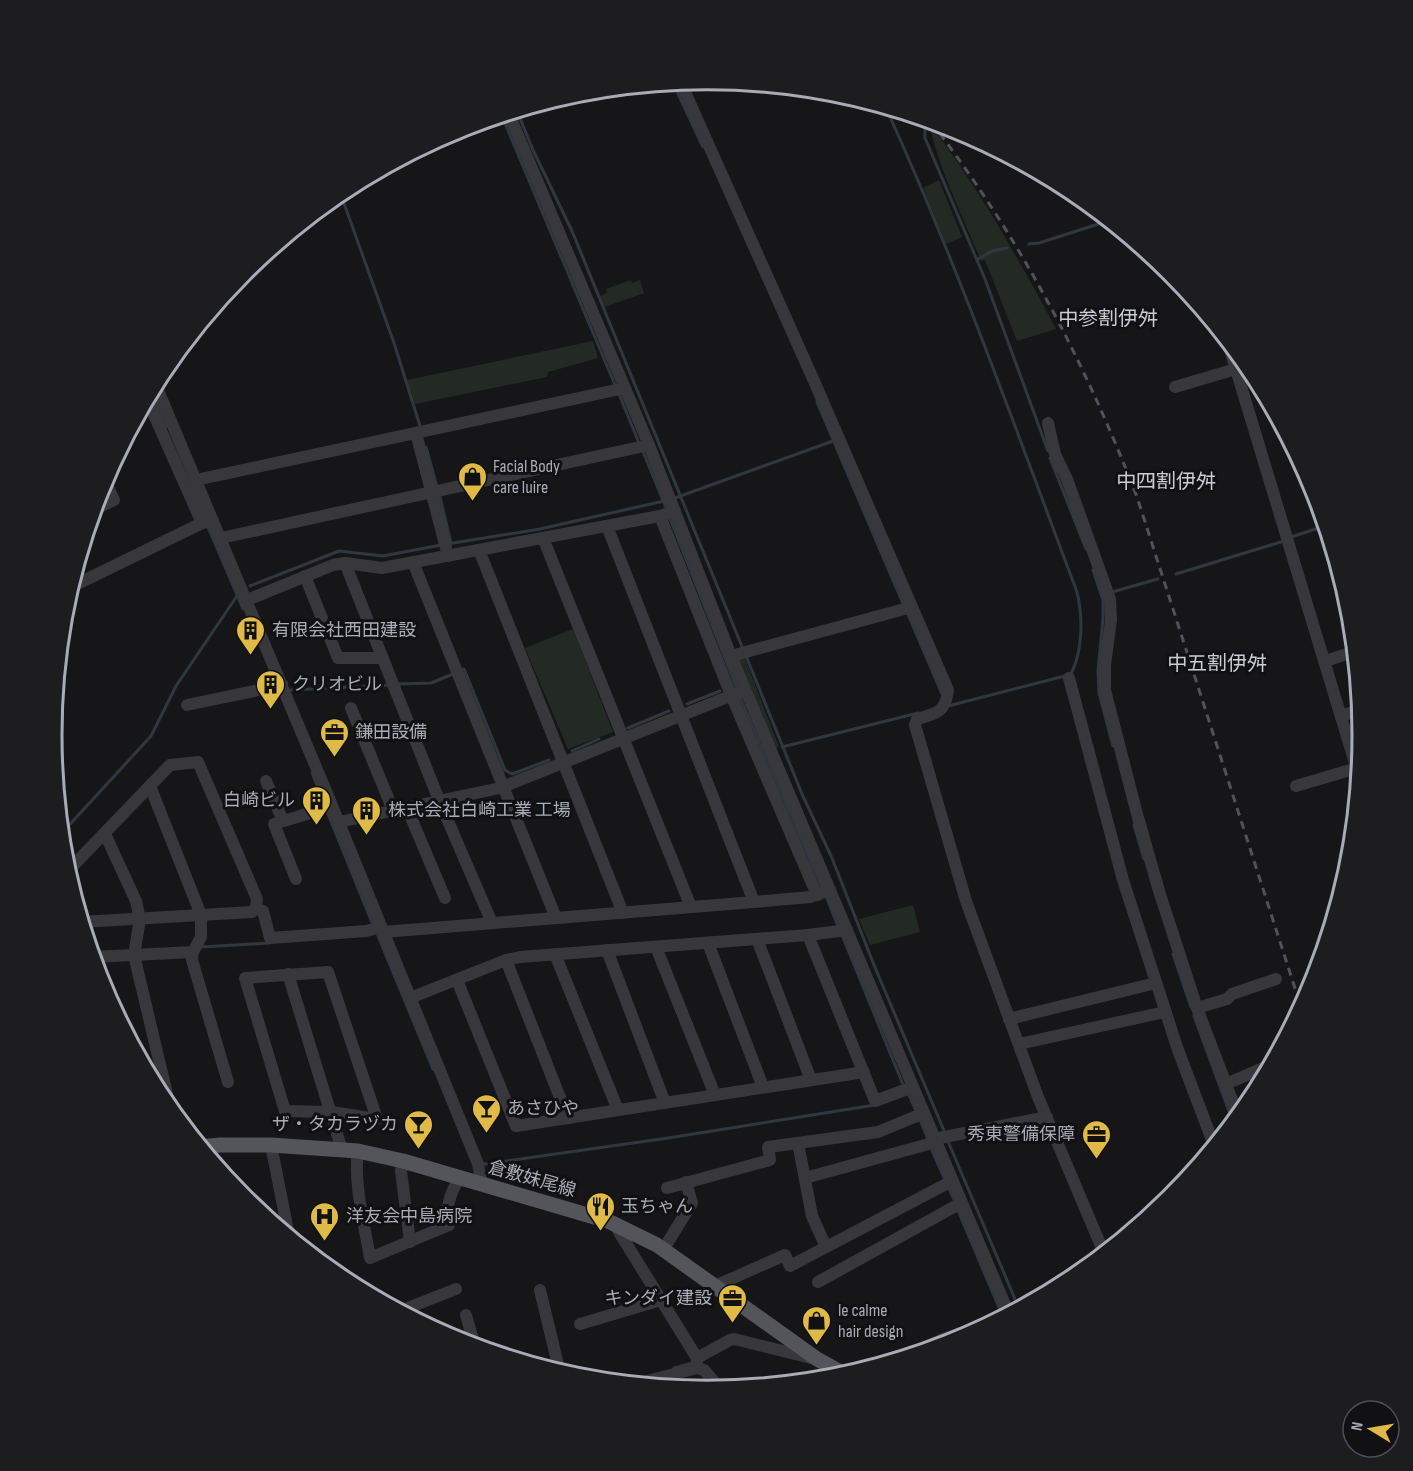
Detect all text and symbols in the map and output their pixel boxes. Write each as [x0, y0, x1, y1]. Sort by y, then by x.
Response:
district label: 中参割伊舛 [1058, 307, 1158, 331]
place label: Facial Body care luire [493, 456, 560, 498]
shop icon: Facial Body care luire [456, 460, 488, 502]
district label: 中四割伊舛 [1116, 470, 1216, 494]
building icon: 有限会社西田建設 [235, 614, 267, 656]
place label: 有限会社西田建設 [272, 620, 416, 641]
district label: 中五割伊舛 [1167, 652, 1267, 676]
building icon: クリオビル [255, 668, 287, 710]
place label: クリオビル [292, 674, 382, 695]
office icon: 鎌田設備 [318, 716, 350, 758]
place label: 鎌田設備 [355, 722, 427, 743]
building icon: 白崎ビル [300, 784, 332, 826]
place label: 白崎ビル [223, 790, 295, 811]
building icon: 株式会社白崎工業 工場 [351, 794, 383, 836]
place label: 株式会社白崎工業 工場 [388, 800, 571, 821]
bar icon: あさひや [470, 1092, 502, 1134]
place label: あさひや [507, 1098, 579, 1119]
bar icon: ザ・タカラヅカ [403, 1108, 435, 1150]
place label: ザ・タカラヅカ [272, 1114, 398, 1135]
office icon: 秀東警備保障 [1080, 1118, 1112, 1160]
place label: 秀東警備保障 [967, 1124, 1075, 1145]
street label: 倉敷妹尾線 [486, 1157, 578, 1201]
restaurant icon: 玉ちゃん [584, 1190, 616, 1232]
place label: 玉ちゃん [621, 1196, 693, 1217]
hospital icon: 洋友会中島病院 [309, 1200, 341, 1242]
place label: 洋友会中島病院 [346, 1206, 472, 1227]
office icon: キンダイ建設 [717, 1282, 749, 1324]
place label: キンダイ建設 [605, 1288, 712, 1309]
place label: le calme hair design [838, 1300, 903, 1342]
shop icon: le calme hair design [801, 1304, 833, 1346]
north arrow [1341, 1399, 1401, 1459]
text: N [1348, 1420, 1368, 1432]

